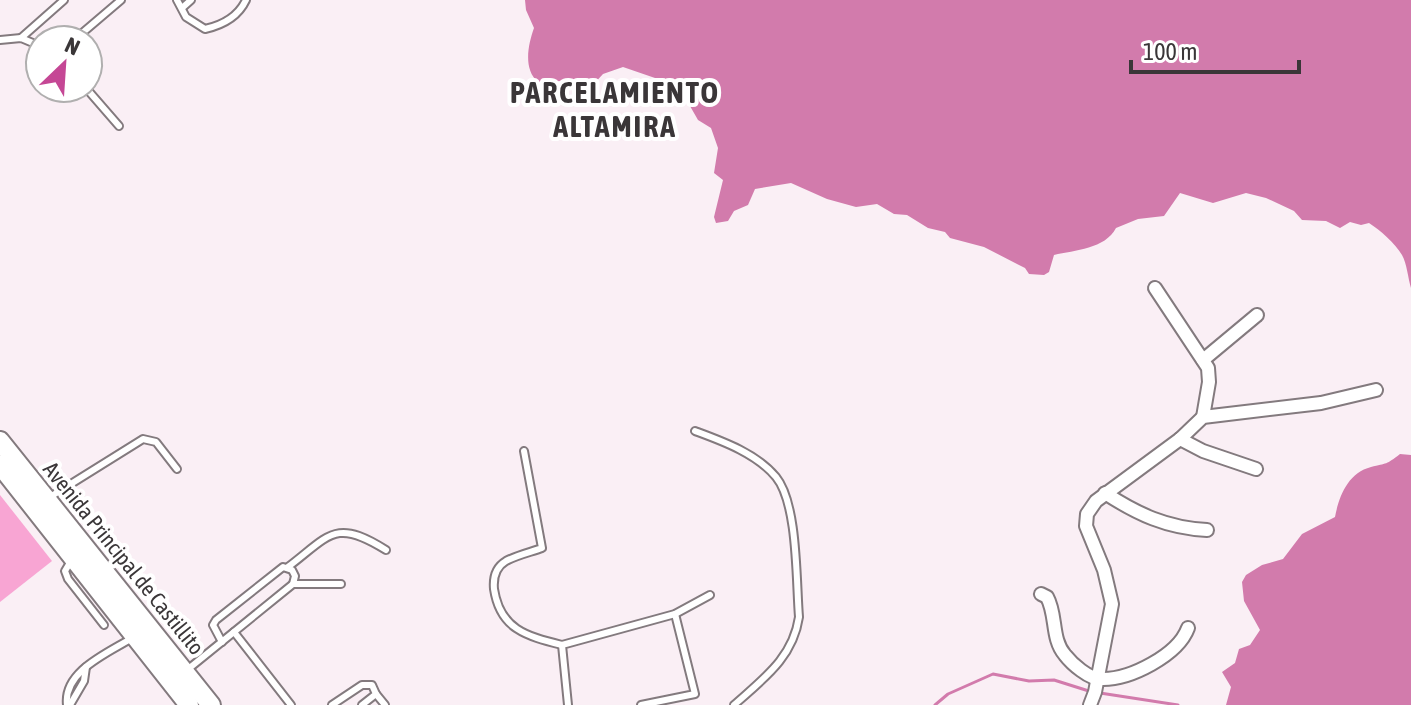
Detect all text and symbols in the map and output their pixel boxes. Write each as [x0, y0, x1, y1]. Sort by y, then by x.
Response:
north arrow [24, 24, 104, 104]
scale bar [1131, 24, 1299, 74]
text: N [61, 31, 84, 60]
text: 100 m [1143, 38, 1197, 65]
district label: PARCELAMIENTO ALTAMIRA [510, 75, 720, 143]
street label: Avenida Principal de Castillito [38, 456, 210, 660]

